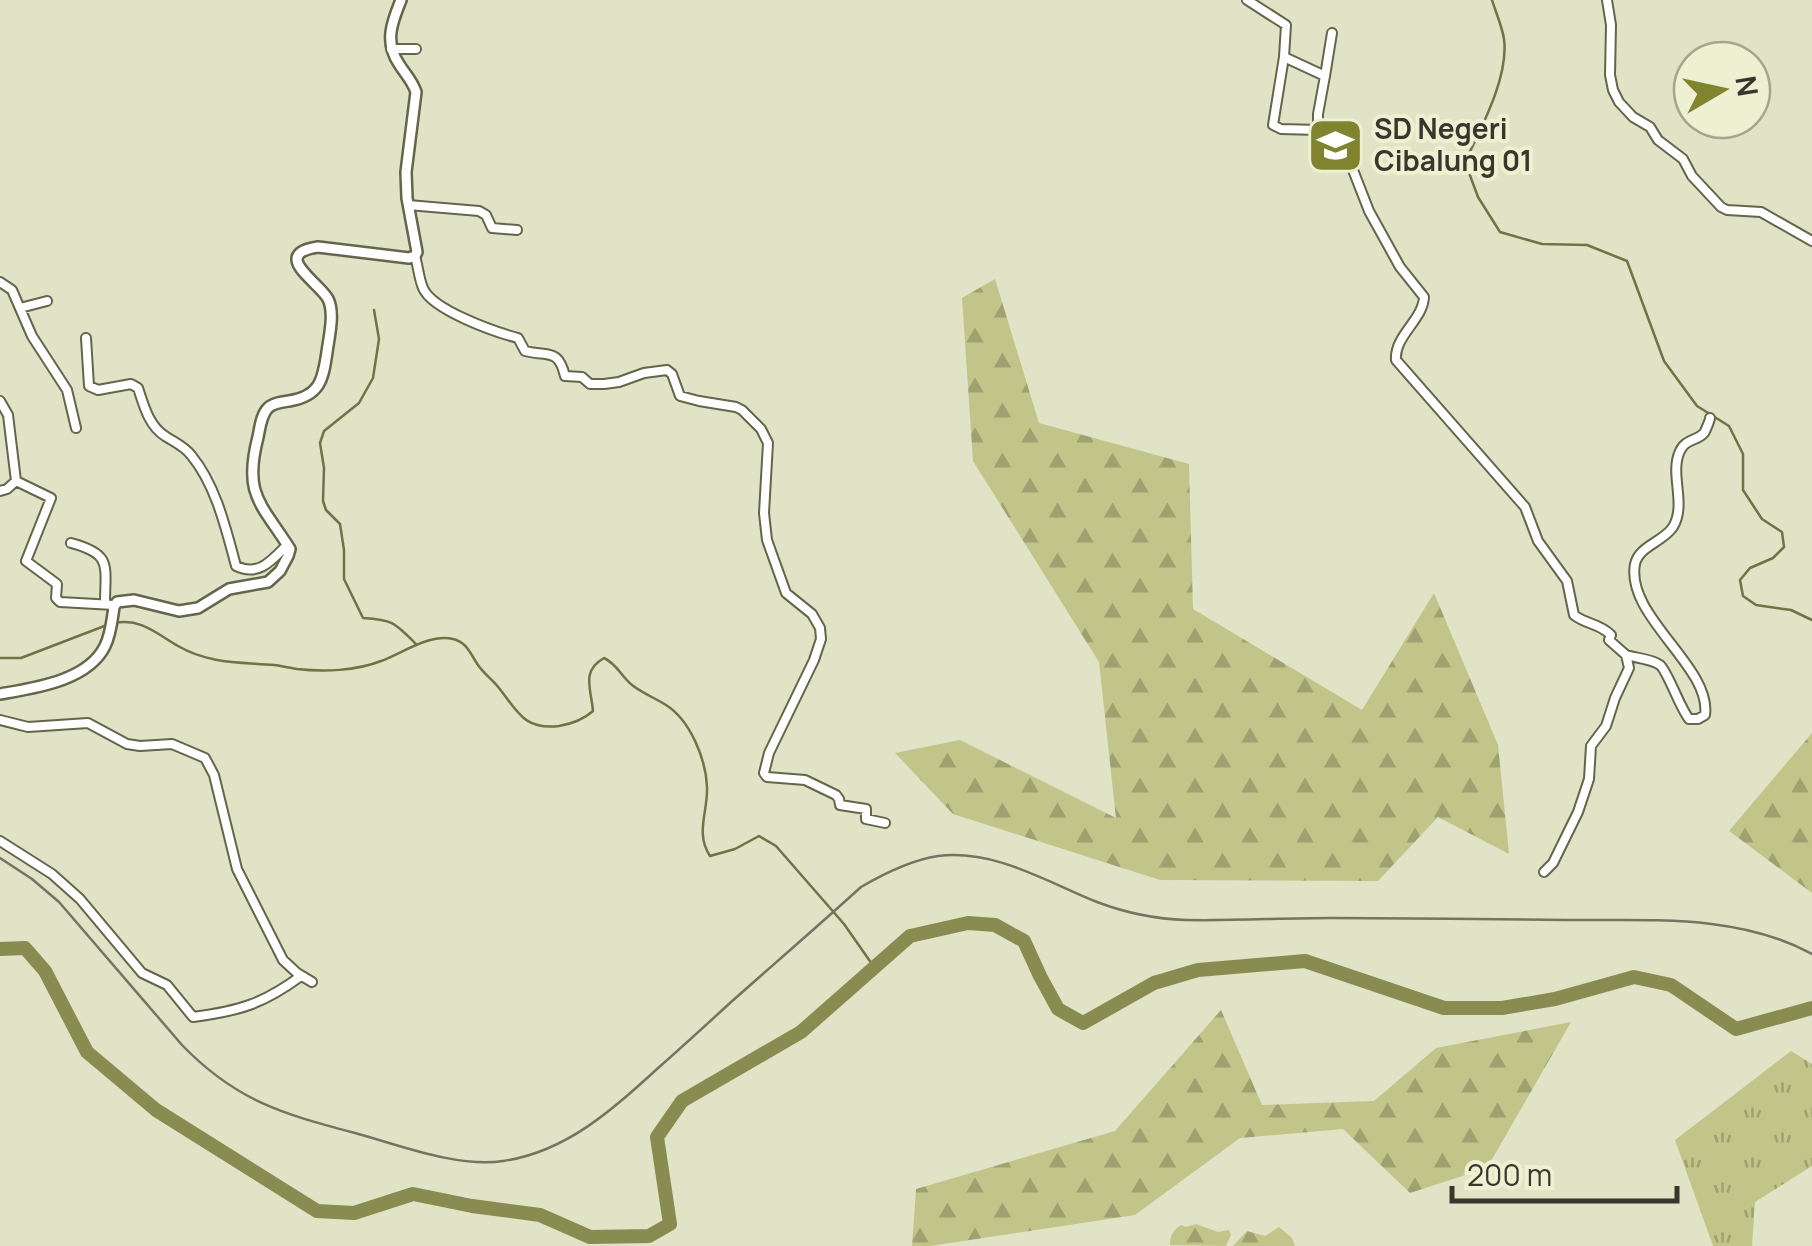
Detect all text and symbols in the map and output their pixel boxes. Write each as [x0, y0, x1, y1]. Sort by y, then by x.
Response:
north arrow [1672, 40, 1772, 140]
text: N [1727, 73, 1768, 99]
place label: SD Negeri Cibalung 01 [1374, 109, 1532, 179]
school or university icon: SD Negeri Cibalung 01 [1305, 115, 1365, 175]
scale bar [1452, 1141, 1677, 1203]
text: 200 m [1467, 1154, 1552, 1195]

